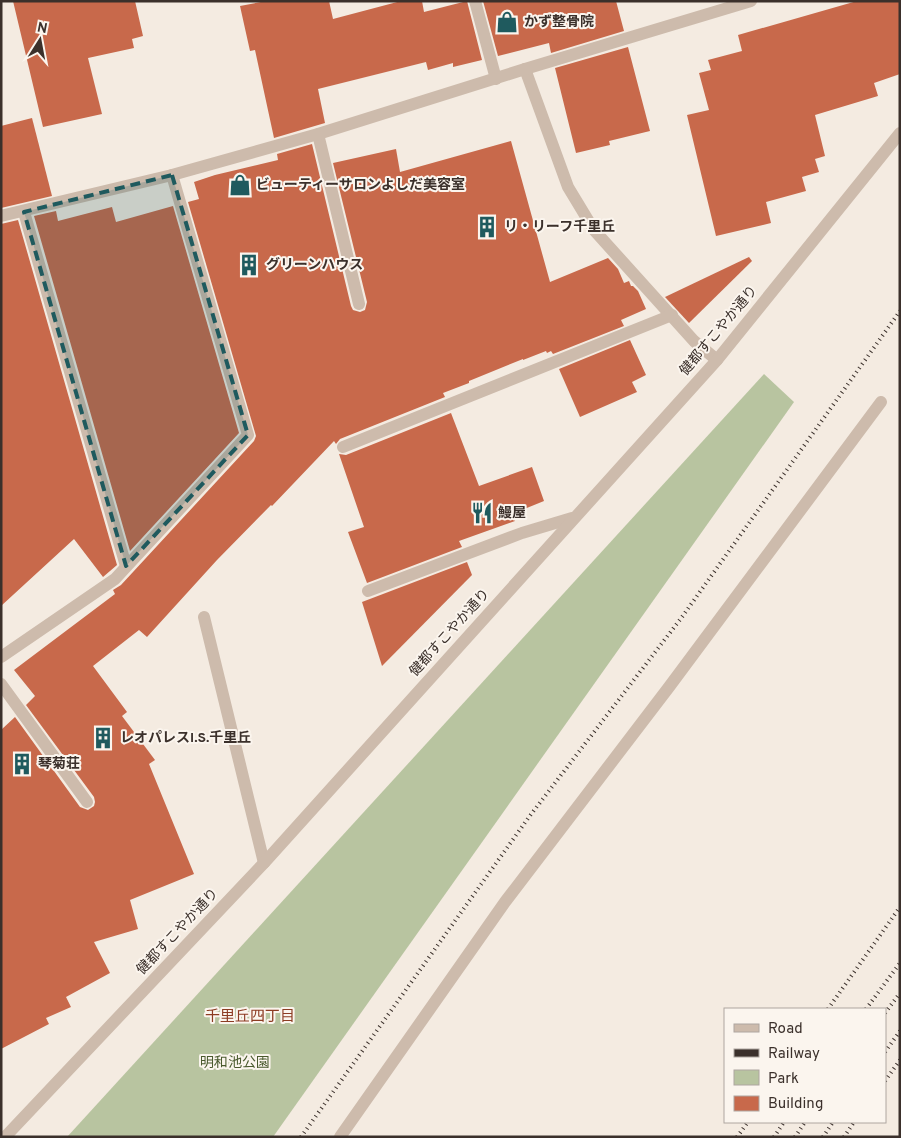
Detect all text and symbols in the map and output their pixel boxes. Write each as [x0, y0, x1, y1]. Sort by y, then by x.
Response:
shop icon: かず整骨院 [494, 9, 520, 35]
place label: かず整骨院 [524, 14, 594, 31]
north arrow [15, 15, 65, 65]
text: N [36, 19, 49, 38]
shop icon: ビューティーサロンよしだ美容室 [227, 172, 253, 198]
place label: ビューティーサロンよしだ美容室 [256, 177, 465, 194]
building icon: リ・リーフ千里丘 [474, 214, 500, 240]
place label: リ・リーフ千里丘 [504, 219, 615, 236]
building icon: グリーンハウス [236, 252, 262, 278]
place label: グリーンハウス [266, 256, 363, 274]
street label: 健都すこやか通り [676, 282, 762, 379]
restaurant icon: 鰻屋 [469, 500, 495, 526]
place label: 鰻屋 [498, 505, 526, 522]
street label: 健都すこやか通り [405, 585, 494, 680]
building icon: レオパレスI.S.千里丘 [90, 725, 116, 751]
place label: レオパレスI.S.千里丘 [120, 730, 251, 747]
building icon: 琴菊荘 [9, 751, 35, 777]
place label: 琴菊荘 [38, 756, 80, 773]
street label: 健都すこやか通り [133, 885, 222, 979]
district label: 千里丘四丁目 [205, 1008, 295, 1027]
legend [724, 1008, 886, 1123]
text: Road [768, 1020, 803, 1039]
text: Railway [768, 1045, 820, 1064]
park label: 明和池公園 [200, 1055, 270, 1072]
text: Park [768, 1070, 799, 1089]
text: Building [768, 1095, 823, 1114]

